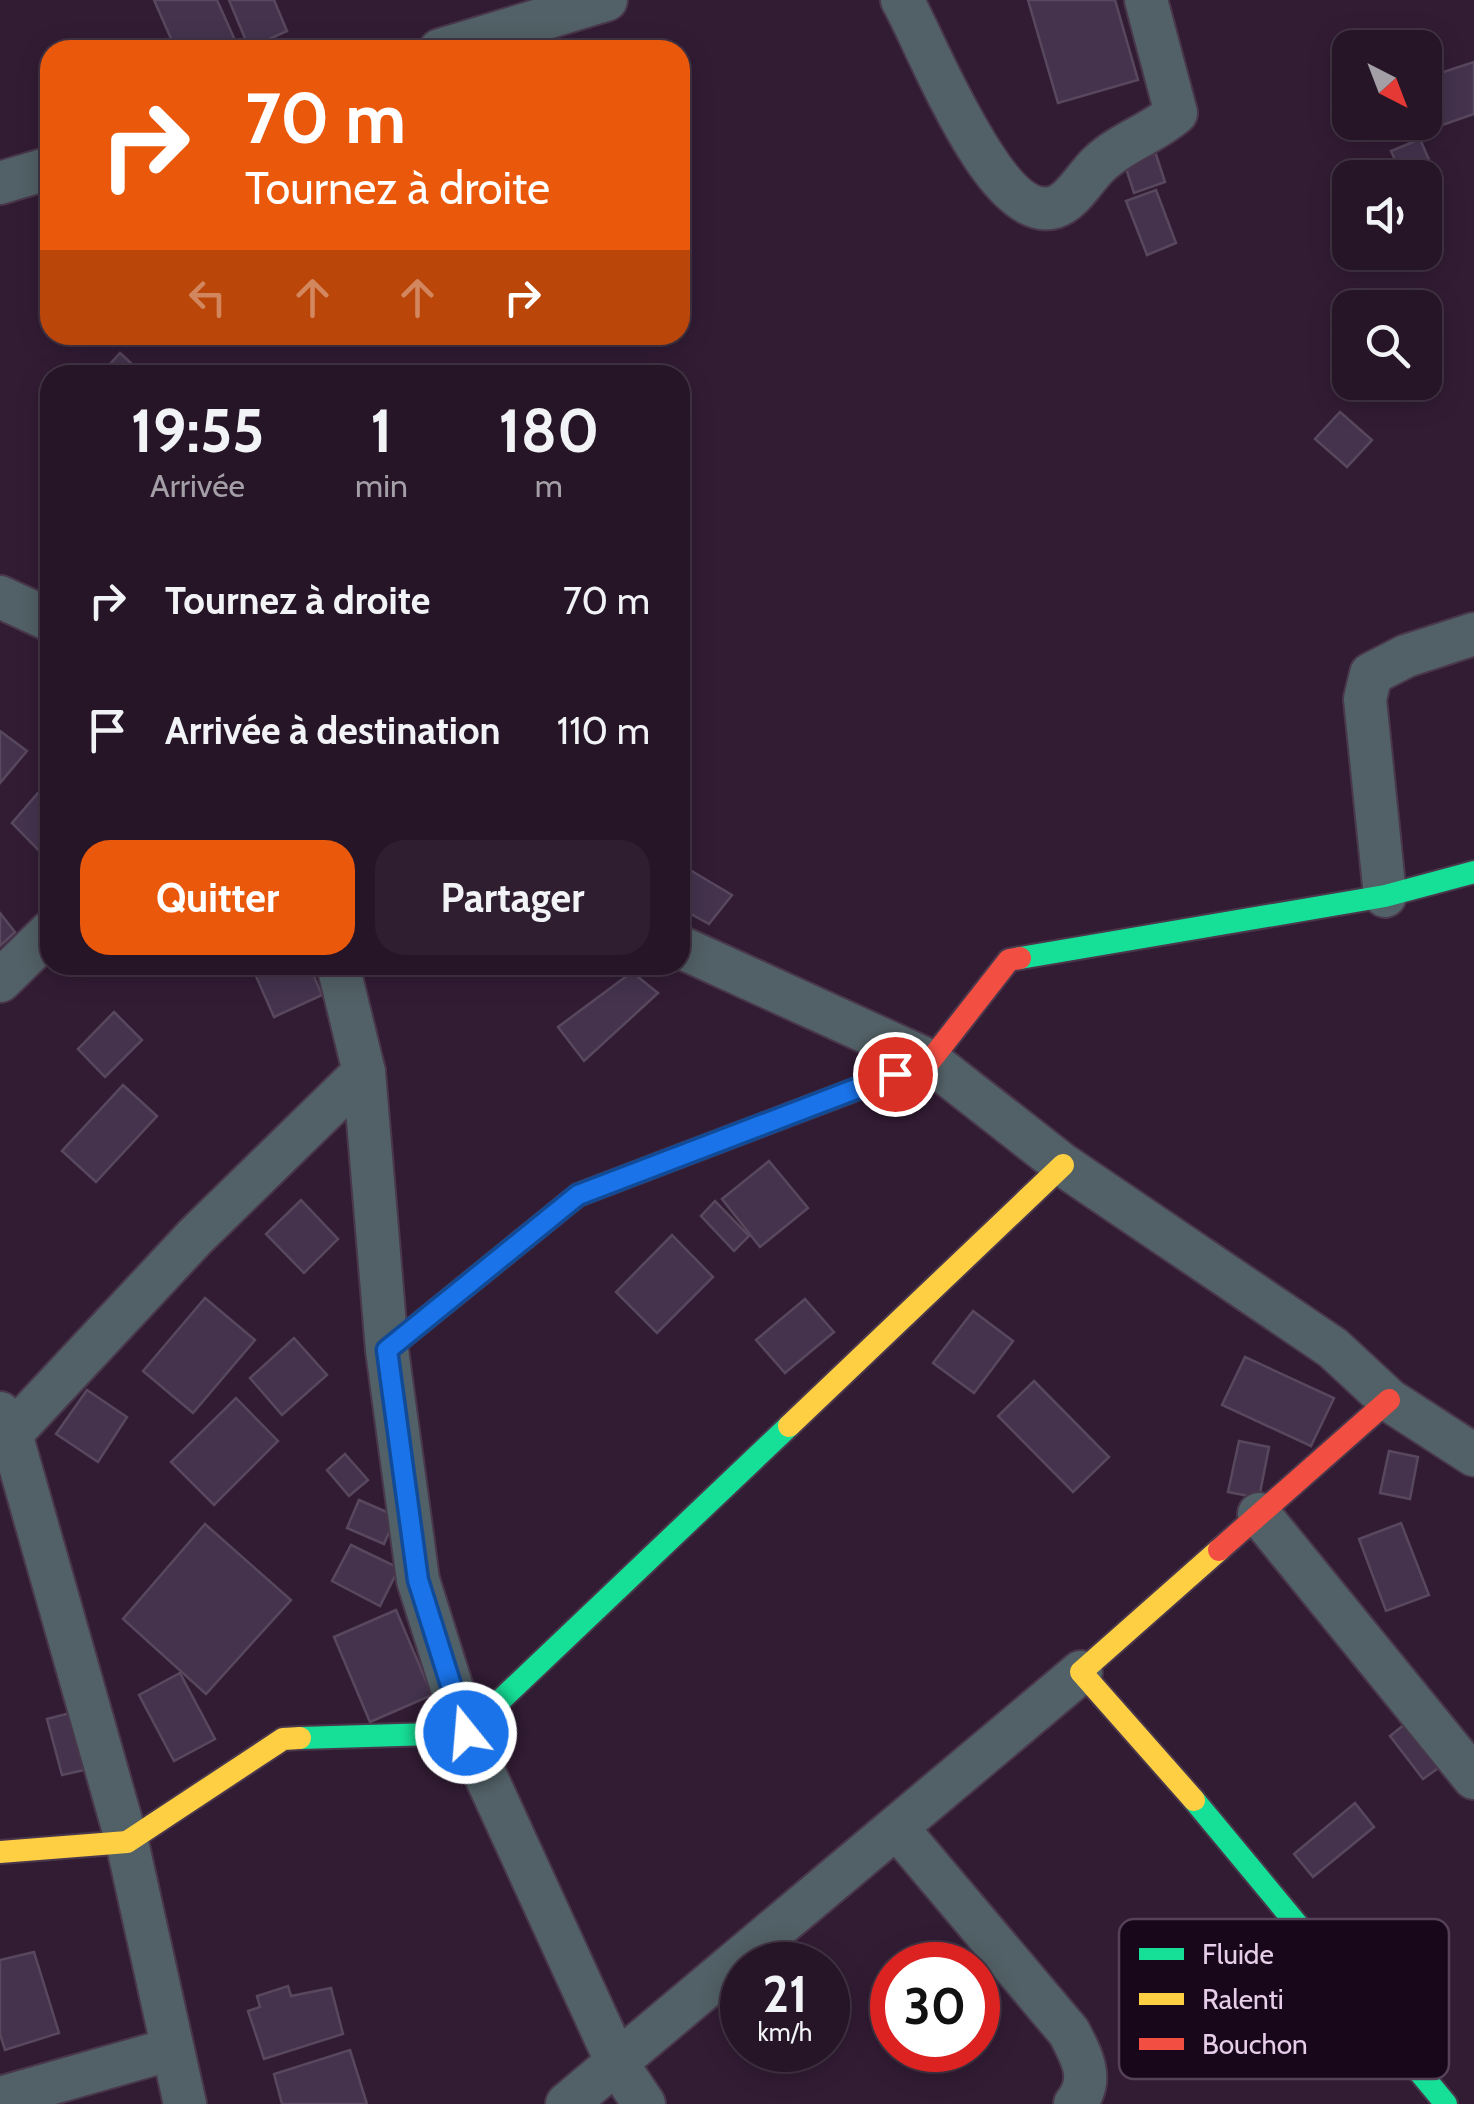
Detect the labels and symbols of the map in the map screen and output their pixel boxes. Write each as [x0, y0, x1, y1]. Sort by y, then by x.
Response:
north arrow [1332, 30, 1442, 140]
pin [853, 1032, 938, 1117]
position arrow [414, 1681, 518, 1785]
legend [1119, 1919, 1449, 2079]
text: Fluide [1202, 1937, 1274, 1971]
speed limit sign: 30 [870, 1942, 1000, 2072]
text: Ralenti [1202, 1982, 1284, 2016]
text: Bouchon [1202, 2027, 1308, 2061]

